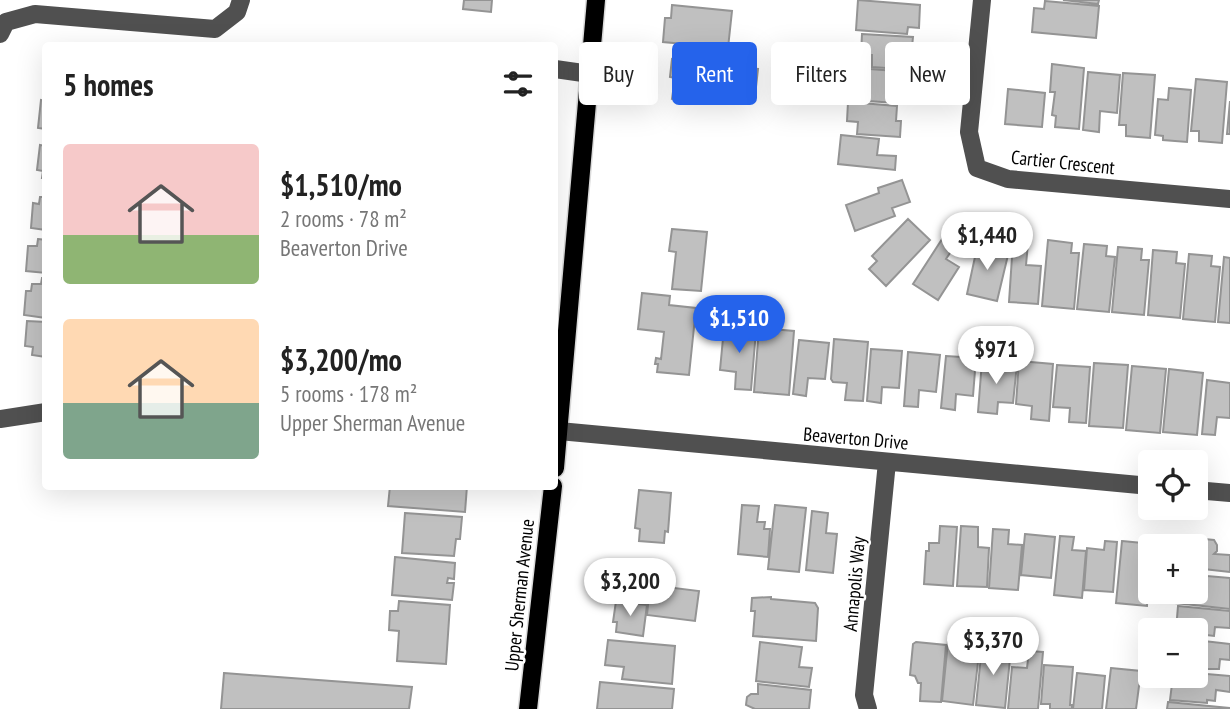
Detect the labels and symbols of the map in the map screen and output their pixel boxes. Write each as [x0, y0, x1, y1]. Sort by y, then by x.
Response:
street label: Cartier Crescent [1010, 145, 1117, 179]
pin: $1,440 [930, 212, 1044, 272]
pin: $1,510 [682, 296, 796, 355]
pin: $971 [955, 326, 1037, 386]
street label: Beaverton Drive [802, 421, 910, 455]
street label: Upper Sherman Avenue [499, 518, 539, 672]
street label: Annapolis Way [838, 535, 870, 633]
pin: $3,200 [573, 558, 687, 618]
pin: $3,370 [936, 618, 1050, 677]

